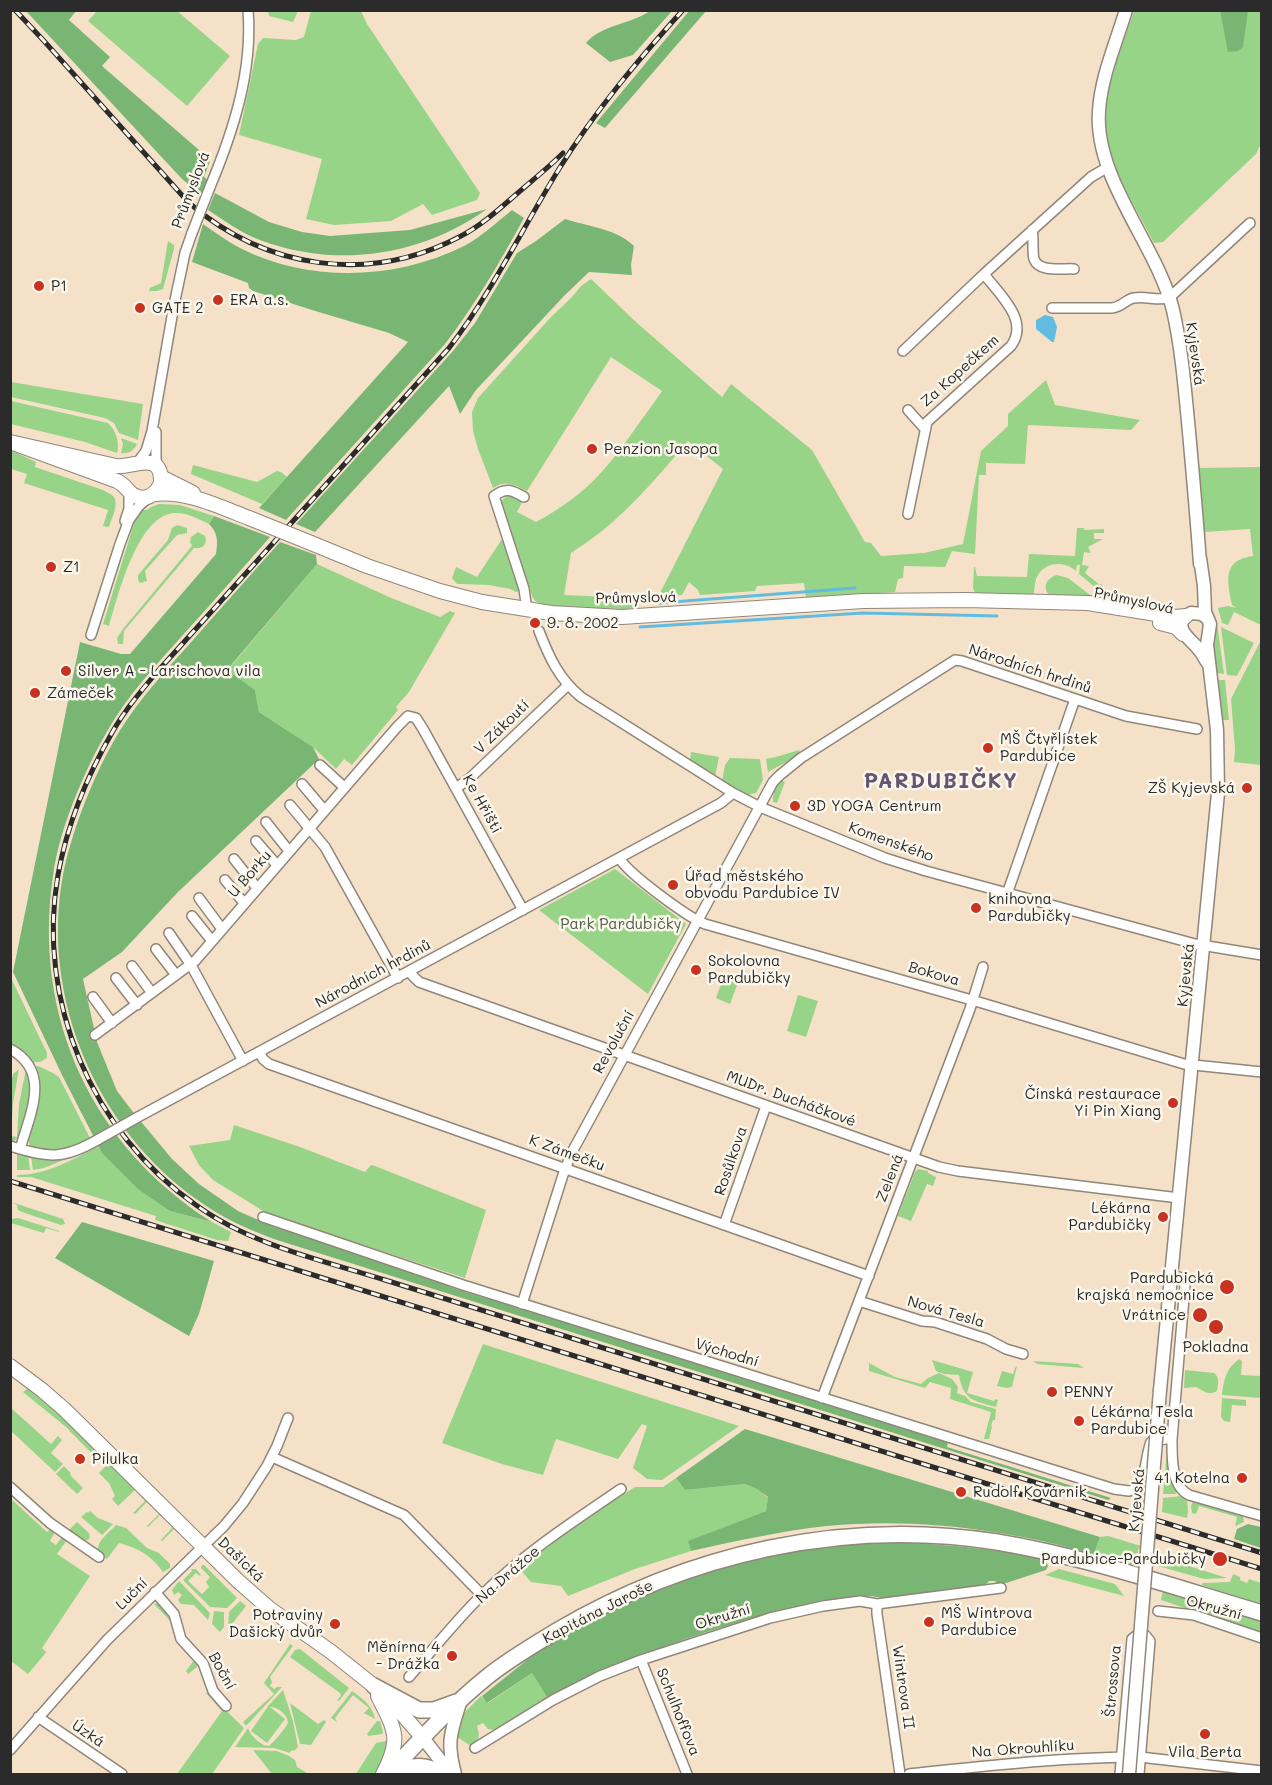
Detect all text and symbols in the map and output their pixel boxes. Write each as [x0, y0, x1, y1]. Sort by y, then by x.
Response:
street label: Průmyslová [168, 149, 214, 231]
place label: P1 [51, 277, 67, 295]
marker: P1 [32, 279, 46, 293]
place label: ERA a.s. [230, 291, 289, 309]
marker: ERA a.s. [211, 293, 225, 307]
place label: GATE 2 [152, 299, 204, 317]
marker: GATE 2 [133, 301, 147, 315]
street label: Kyjevská [1182, 321, 1208, 387]
street label: Za Kopečkem [917, 331, 1003, 411]
place label: Penzion Jasopa [604, 440, 718, 458]
marker: Penzion Jasopa [585, 442, 599, 456]
place label: Z1 [63, 558, 80, 576]
marker: Z1 [44, 560, 58, 574]
street label: Průmyslová [1092, 584, 1176, 618]
street label: Průmyslová [595, 588, 677, 608]
place label: 9. 8. 2002 [547, 614, 619, 632]
marker: 9. 8. 2002 [528, 616, 542, 630]
street label: Národních hrdinů [966, 641, 1094, 697]
place label: Silver A - Larischova vila [78, 662, 261, 680]
marker: Silver A - Larischova vila [59, 664, 73, 678]
place label: Zámeček [47, 684, 114, 702]
marker: Zámeček [28, 686, 42, 700]
street label: V Zákoutí [470, 696, 534, 758]
place label: MŠ Čtyřlístek Pardubice [1000, 730, 1097, 765]
marker: MŠ Čtyřlístek Pardubice [981, 741, 995, 755]
district label: PARDUBIČKY [864, 769, 1018, 795]
street label: Ke Hřišti [458, 771, 506, 837]
place label: ZŠ Kyjevská [1148, 779, 1235, 797]
marker: ZŠ Kyjevská [1240, 781, 1254, 795]
place label: 3D YOGA Centrum [807, 797, 941, 815]
marker: 3D YOGA Centrum [788, 799, 802, 813]
street label: Komenského [846, 818, 936, 866]
street label: U Borku [225, 847, 275, 901]
place label: Úřad městského obvodu Pardubice IV [685, 867, 840, 902]
marker: Úřad městského obvodu Pardubice IV [666, 878, 680, 892]
place label: knihovna Pardubičky [988, 890, 1071, 925]
marker: knihovna Pardubičky [969, 901, 983, 915]
park label: Park Pardubičky [560, 915, 682, 933]
street label: Národních hrdinů [312, 936, 434, 1012]
street label: Kyjevská [1174, 942, 1198, 1008]
place label: Sokolovna Pardubičky [708, 952, 791, 987]
street label: Bokova [906, 958, 962, 990]
marker: Sokolovna Pardubičky [689, 963, 703, 977]
street label: Revoluční [589, 1007, 639, 1077]
street label: MUDr. Ducháčkové [724, 1067, 858, 1131]
place label: Čínská restaurace Yi Pin Xiang [1025, 1085, 1161, 1120]
marker: Čínská restaurace Yi Pin Xiang [1166, 1096, 1180, 1110]
street label: Rosůlkova [711, 1124, 751, 1198]
street label: K Zámečku [527, 1131, 607, 1175]
street label: Zelená [873, 1151, 907, 1205]
place label: Lékárna Pardubičky [1068, 1199, 1151, 1234]
marker: Lékárna Pardubičky [1156, 1210, 1170, 1224]
place label: Pardubická krajská nemocnice [1076, 1269, 1214, 1304]
marker: Pardubická krajská nemocnice [1218, 1278, 1236, 1296]
street label: Nová Tesla [905, 1292, 987, 1332]
place label: Vrátnice [1122, 1306, 1186, 1324]
marker: Vrátnice [1191, 1306, 1209, 1324]
marker: Pokladna [1207, 1318, 1225, 1336]
street label: Východní [693, 1335, 761, 1371]
place label: Pokladna [1183, 1338, 1249, 1356]
place label: PENNY [1064, 1383, 1114, 1401]
marker: PENNY [1045, 1385, 1059, 1399]
place label: Lékárna Tesla Pardubice [1091, 1403, 1194, 1438]
marker: Lékárna Tesla Pardubice [1072, 1414, 1086, 1428]
place label: Pilulka [92, 1450, 139, 1468]
marker: Pilulka [73, 1452, 87, 1466]
street label: Kyjevská [1125, 1467, 1149, 1533]
place label: 41 Kotelna [1154, 1469, 1230, 1487]
marker: 41 Kotelna [1235, 1471, 1249, 1485]
place label: Rudolf Kovárnik [973, 1483, 1087, 1501]
marker: Rudolf Kovárnik [954, 1485, 968, 1499]
street label: Dašická [214, 1533, 268, 1587]
street label: Na Drážce [472, 1542, 544, 1608]
place label: Pardubice-Pardubičky [1041, 1550, 1206, 1568]
marker: Pardubice-Pardubičky [1211, 1550, 1229, 1568]
street label: Luční [112, 1574, 152, 1614]
street label: Kapitána Jaroše [540, 1576, 656, 1648]
street label: Okružní [1184, 1592, 1244, 1624]
street label: Okružní [693, 1600, 753, 1634]
place label: MŠ Wintrova Pardubice [941, 1604, 1033, 1639]
place label: Potraviny Dašický dvůr [229, 1606, 323, 1641]
marker: MŠ Wintrova Pardubice [922, 1615, 936, 1629]
marker: Potraviny Dašický dvůr [328, 1617, 342, 1631]
place label: Měnírna 4 - Drážka [367, 1638, 440, 1673]
street label: Wintrova II [888, 1644, 918, 1730]
street label: Štrossova [1101, 1644, 1125, 1718]
street label: Boční [204, 1649, 240, 1693]
marker: Měnírna 4 - Drážka [445, 1649, 459, 1663]
street label: Schulhoffova [652, 1666, 704, 1758]
street label: Úzká [68, 1717, 108, 1751]
marker: Vila Berta [1198, 1727, 1212, 1741]
street label: Na Okrouhlíku [971, 1736, 1075, 1762]
place label: Vila Berta [1168, 1743, 1242, 1761]

